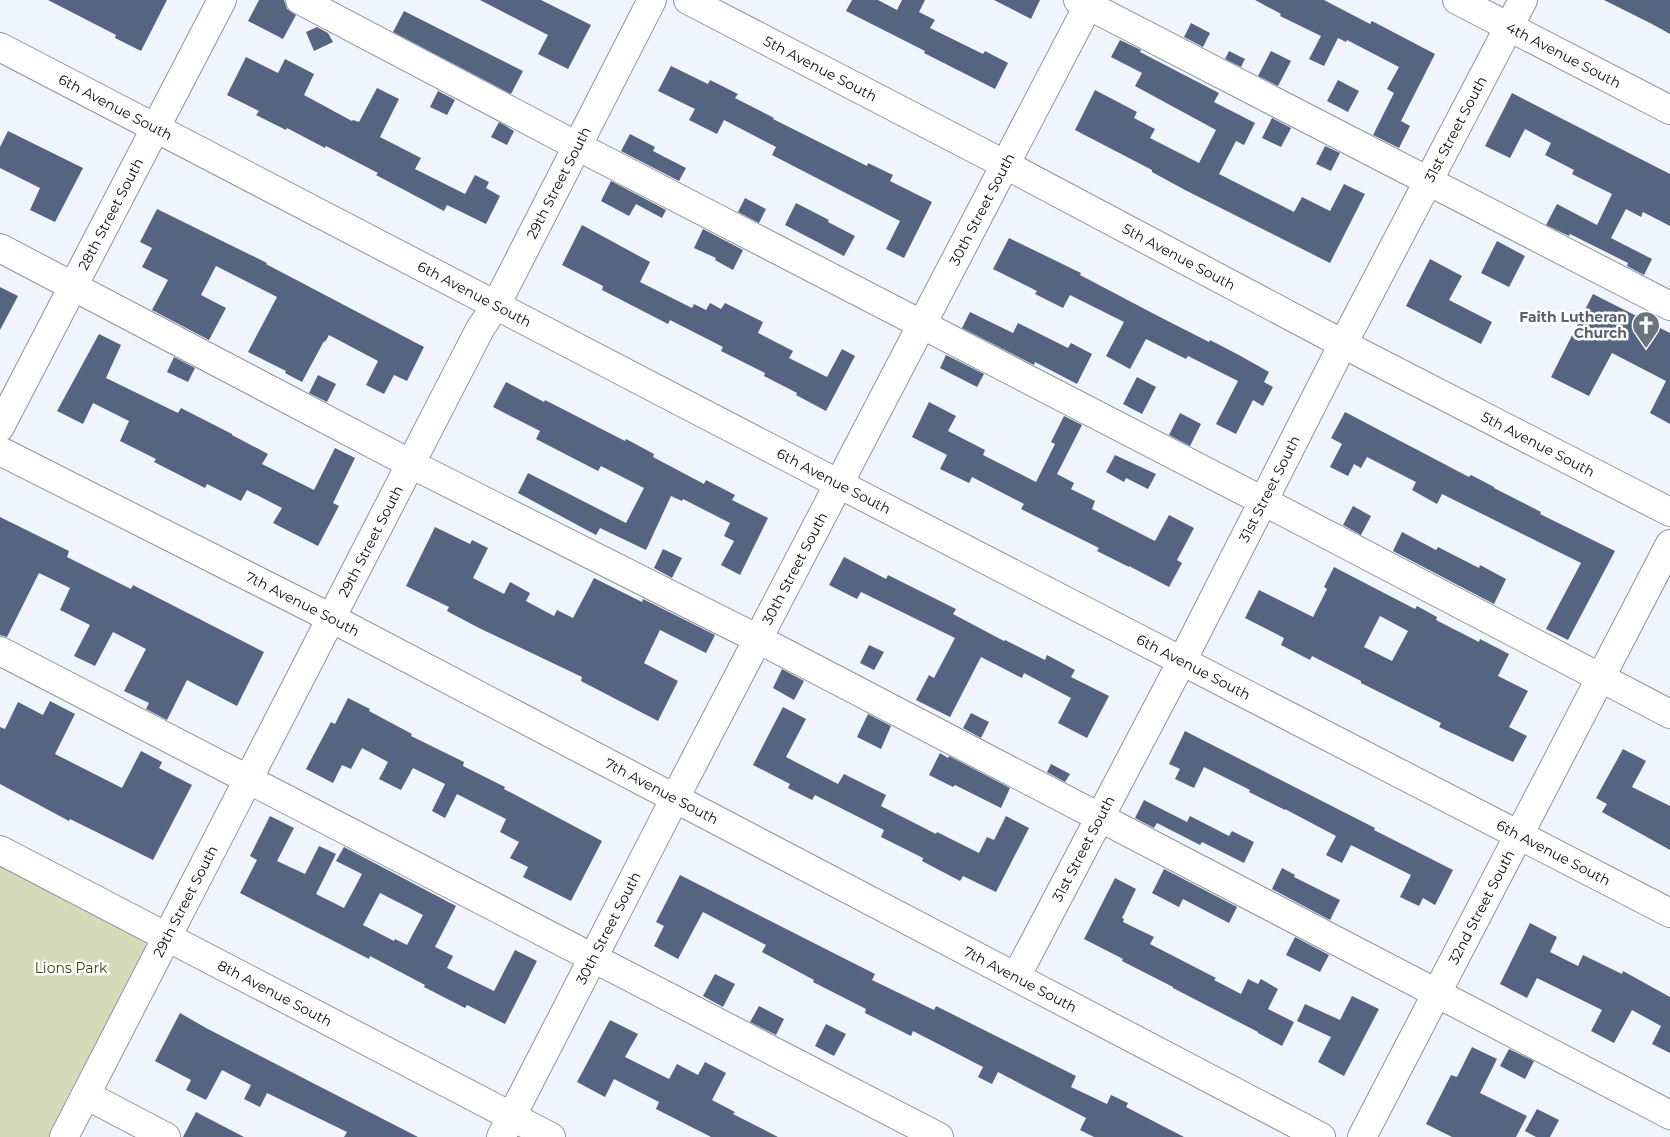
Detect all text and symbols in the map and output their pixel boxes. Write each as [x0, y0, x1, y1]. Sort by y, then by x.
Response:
street label: 4th Avenue South [1503, 18, 1624, 92]
street label: 5th Avenue South [760, 32, 880, 105]
street label: 6th Avenue South [55, 70, 175, 144]
street label: 31st Street South [1420, 73, 1491, 185]
street label: 29th Street South [522, 124, 595, 242]
street label: 30th Street South [945, 150, 1019, 268]
street label: 28th Street South [74, 155, 147, 273]
street label: 5th Avenue South [1119, 219, 1238, 294]
street label: 6th Avenue South [414, 257, 534, 331]
place label: Faith Lutheran Church [1519, 308, 1627, 342]
church icon: Faith Lutheran Church [1631, 310, 1661, 349]
street label: 5th Avenue South [1478, 408, 1598, 481]
street label: 31st Street South [1235, 433, 1304, 545]
street label: 6th Avenue South [774, 444, 894, 518]
street label: 29th Street South [334, 482, 407, 600]
street label: 30th Street South [758, 509, 831, 628]
street label: 7th Avenue South [243, 567, 363, 640]
street label: 6th Avenue South [1133, 630, 1254, 704]
street label: 7th Avenue South [602, 754, 721, 828]
street label: 31st Street South [1048, 793, 1119, 905]
street label: 6th Avenue South [1493, 816, 1614, 890]
street label: 29th Street South [149, 842, 222, 960]
street label: 32nd Street South [1444, 847, 1519, 967]
street label: 30th Street South [572, 869, 645, 987]
street label: 7th Avenue South [961, 942, 1080, 1016]
street label: 8th Avenue South [215, 956, 335, 1030]
park label: Lions Park [35, 959, 108, 977]

